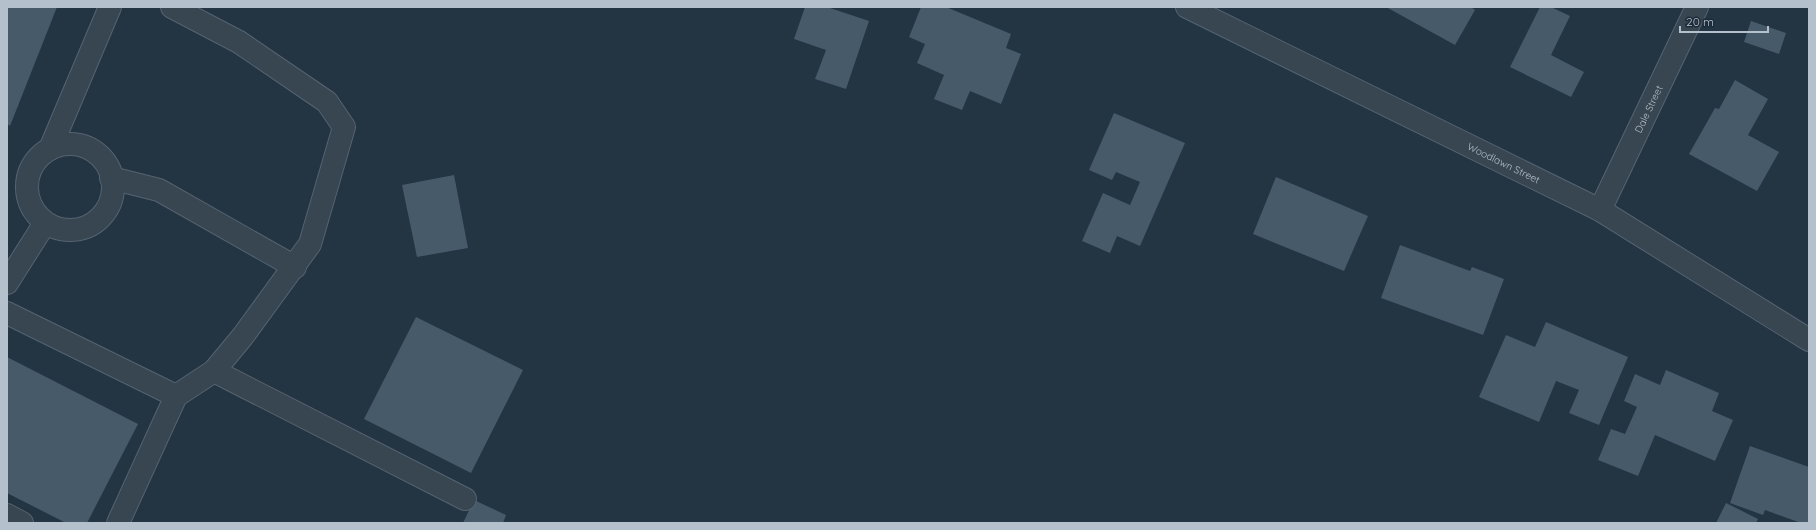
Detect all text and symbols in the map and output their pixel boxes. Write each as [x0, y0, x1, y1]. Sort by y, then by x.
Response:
scale bar [1680, 8, 1768, 34]
text: 20 m [1686, 14, 1714, 29]
street label: Dale Street [1631, 82, 1665, 135]
street label: Woodlawn Street [1465, 139, 1543, 186]

